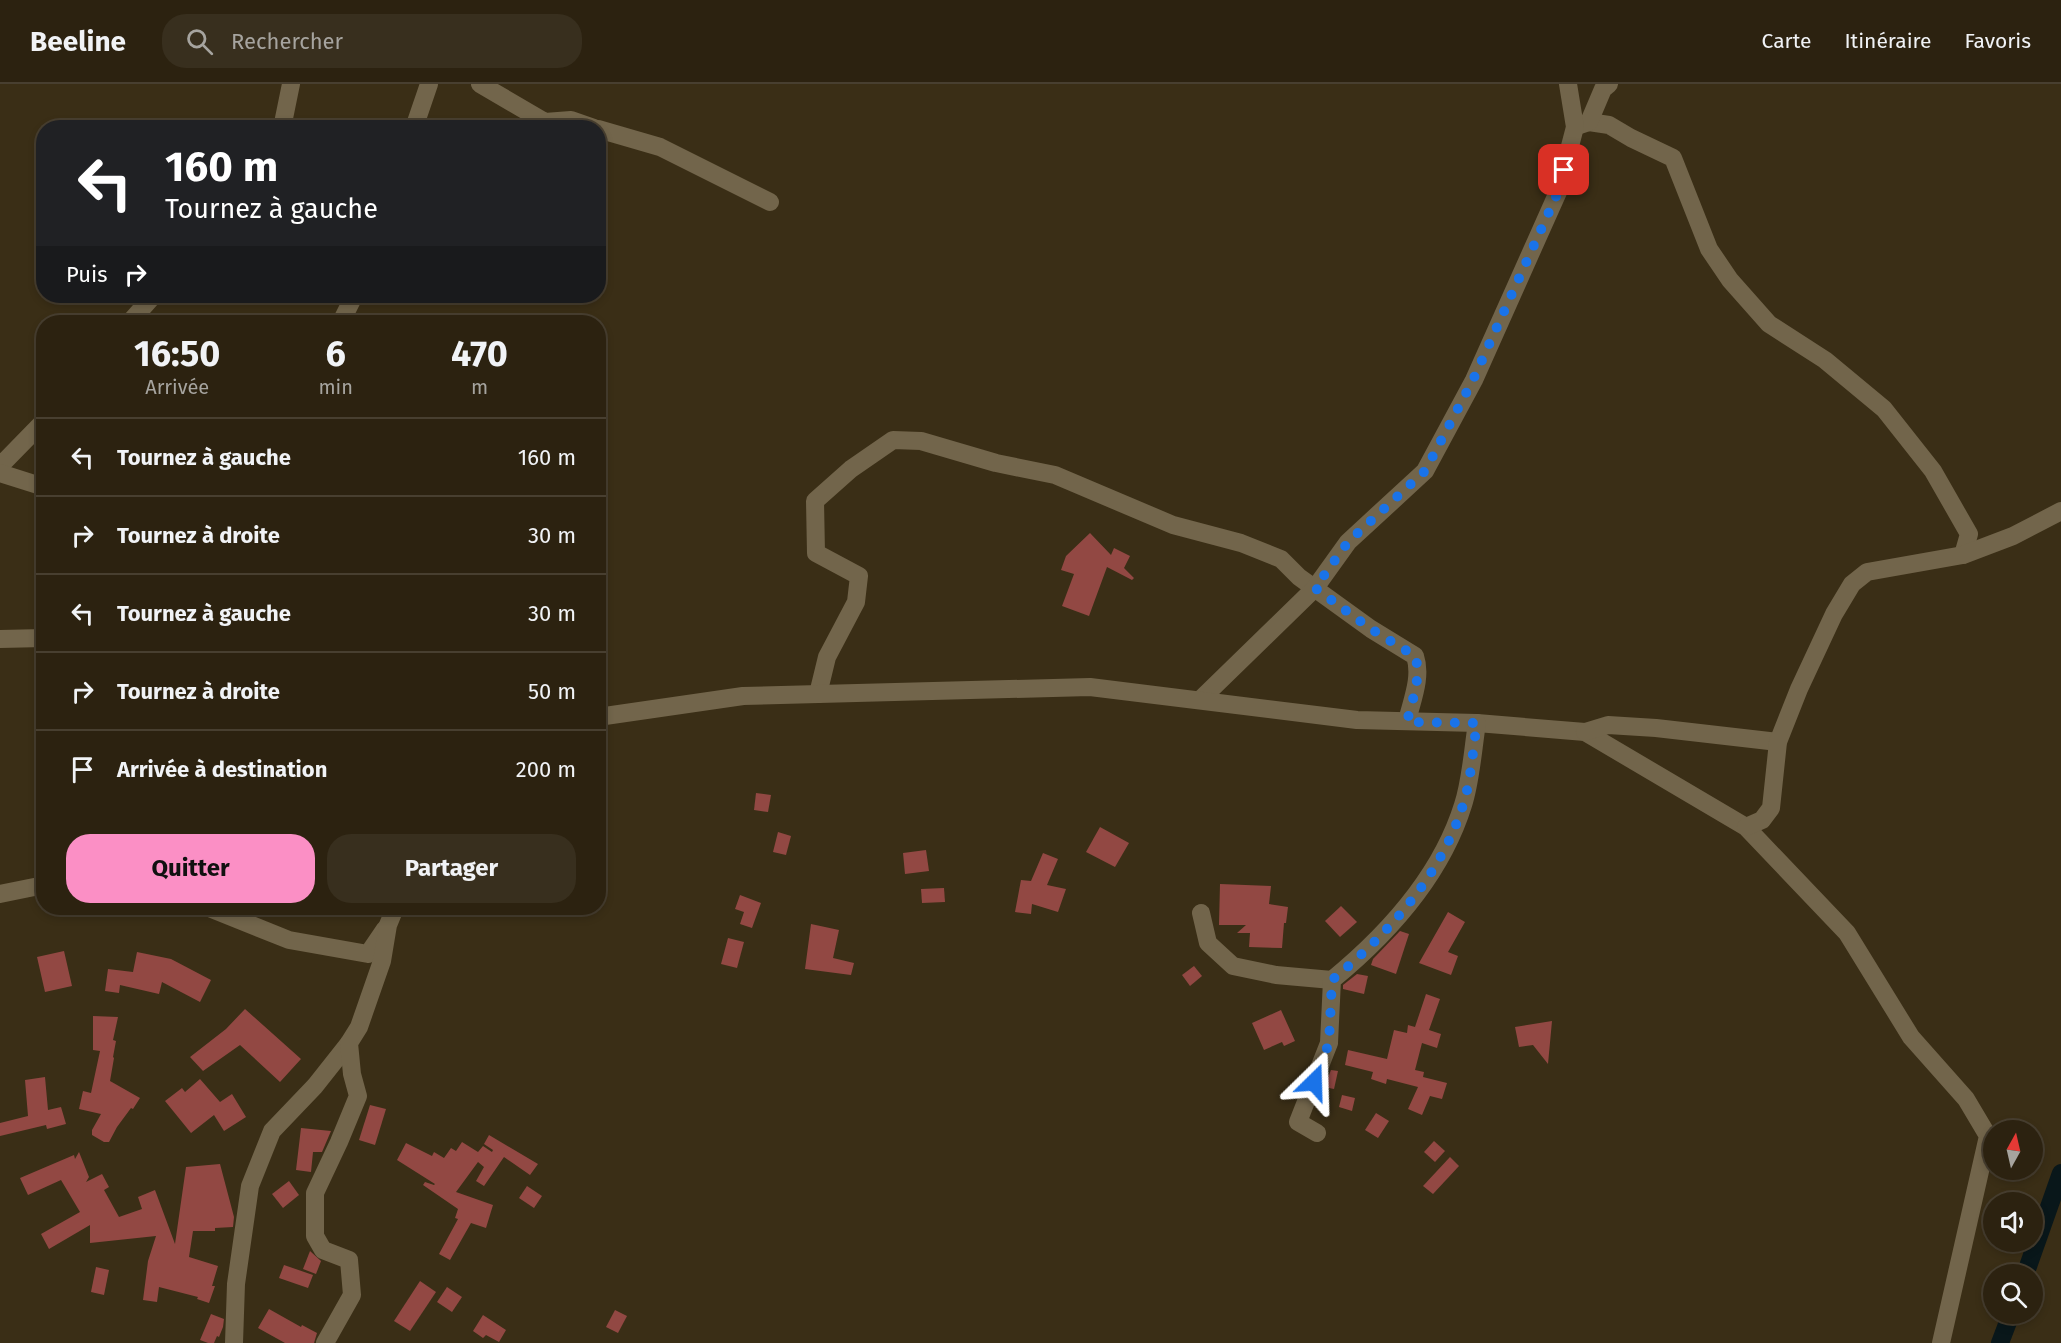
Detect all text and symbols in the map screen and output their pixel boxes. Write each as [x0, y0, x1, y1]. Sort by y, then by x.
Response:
search box [162, 14, 582, 68]
text: Beeline [30, 25, 126, 58]
icon: search [183, 25, 216, 58]
text: Rechercher [231, 28, 343, 55]
text: Carte [1762, 28, 1811, 54]
text: Itinéraire [1844, 28, 1931, 54]
text: Favoris [1964, 28, 2031, 54]
text: 160 m [165, 142, 278, 192]
icon: left [66, 144, 144, 222]
pin [1538, 144, 1589, 195]
icon: arrive [1547, 153, 1580, 186]
text: Tournez à gauche [165, 193, 378, 225]
icon: right [119, 258, 152, 291]
text: Puis [66, 261, 107, 288]
text: 16:50 [134, 332, 220, 376]
text: 6 [326, 332, 346, 376]
text: 470 [451, 332, 508, 376]
text: Arrivée [145, 375, 209, 399]
text: min [318, 375, 353, 399]
text: m [471, 375, 488, 399]
icon: left [66, 441, 99, 474]
text: Tournez à gauche [117, 444, 291, 471]
text: 160 m [518, 444, 576, 471]
icon: right [66, 519, 99, 552]
text: Tournez à droite [117, 522, 280, 549]
text: 30 m [528, 522, 576, 549]
icon: left [66, 597, 99, 630]
text: Tournez à gauche [117, 600, 291, 627]
text: 30 m [528, 600, 576, 627]
icon: right [66, 675, 99, 708]
text: Tournez à droite [117, 678, 280, 705]
text: 50 m [528, 678, 576, 705]
icon: arrive [66, 753, 99, 786]
text: Arrivée à destination [117, 756, 327, 783]
text: 200 m [516, 756, 576, 783]
button: Quitter [66, 834, 315, 903]
button: Partager [327, 834, 576, 903]
position arrow [1282, 1050, 1346, 1114]
north arrow [1983, 1120, 2043, 1180]
map controls [1983, 1120, 2043, 1324]
button: sound [1983, 1192, 2043, 1252]
button: search [1983, 1264, 2043, 1324]

